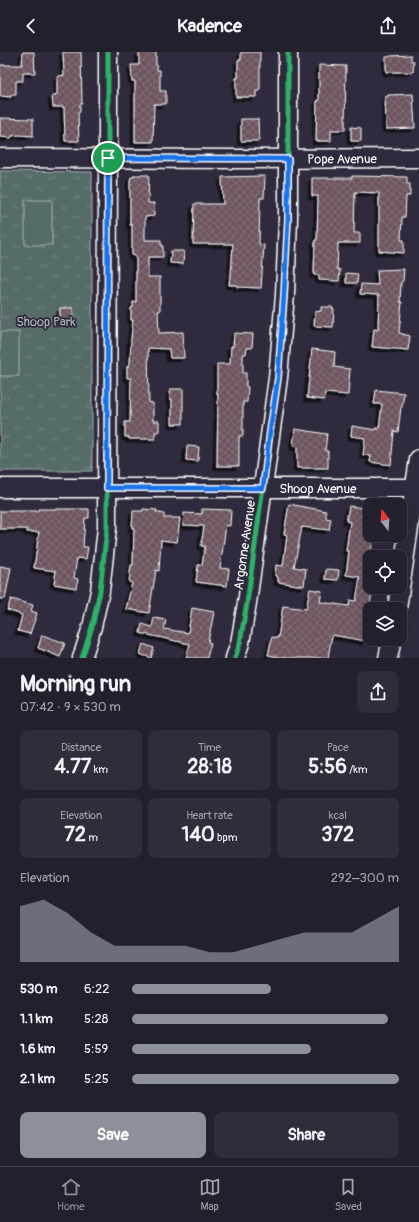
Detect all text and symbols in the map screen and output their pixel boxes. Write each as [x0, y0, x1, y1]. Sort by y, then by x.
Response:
icon: back [20, 15, 42, 37]
text: Kadence [177, 15, 242, 38]
icon: share [377, 15, 399, 37]
pin [91, 141, 125, 175]
icon: arrive [97, 147, 119, 169]
street label: Pope Avenue [307, 151, 377, 168]
park label: Shoop Park [16, 314, 76, 330]
street label: Shoop Avenue [280, 481, 357, 497]
north arrow [363, 498, 407, 542]
map controls [363, 498, 407, 646]
street label: Argonne Avenue [231, 499, 259, 591]
button: locate [363, 550, 407, 594]
button: layers [363, 602, 407, 646]
text: Morning run [20, 670, 131, 698]
button: share [357, 671, 399, 713]
text: 07:42 · 9 × 530 m [20, 699, 121, 715]
text: Distance [61, 741, 101, 754]
text: Time [198, 741, 221, 754]
text: Pace [327, 741, 349, 754]
text: 4.77 [54, 754, 91, 779]
text: 28:18 [187, 754, 232, 779]
text: 5:56 [308, 754, 347, 779]
text: km [91, 763, 108, 776]
text: /km [347, 763, 368, 776]
text: Elevation [60, 809, 102, 822]
text: Heart rate [186, 809, 233, 822]
text: kcal [329, 809, 347, 822]
text: 72 [64, 822, 86, 847]
text: 140 [182, 822, 215, 847]
text: 372 [321, 822, 354, 847]
text: m [86, 831, 98, 844]
text: bpm [215, 831, 237, 844]
text: Elevation [20, 870, 70, 886]
text: 292–300 m [331, 870, 399, 886]
text: 530 m [20, 981, 58, 997]
text: 6:22 [84, 981, 110, 997]
text: 1.1 km [20, 1011, 53, 1027]
text: 5:28 [84, 1011, 108, 1027]
text: 1.6 km [20, 1041, 55, 1057]
text: 5:59 [84, 1041, 108, 1057]
text: 2.1 km [20, 1071, 55, 1087]
text: 5:25 [84, 1071, 109, 1087]
button: Save [20, 1112, 206, 1158]
button: Share [214, 1112, 399, 1158]
tab: Home [57, 1176, 85, 1213]
tab: Map [199, 1176, 221, 1213]
tab: Saved [335, 1176, 362, 1213]

